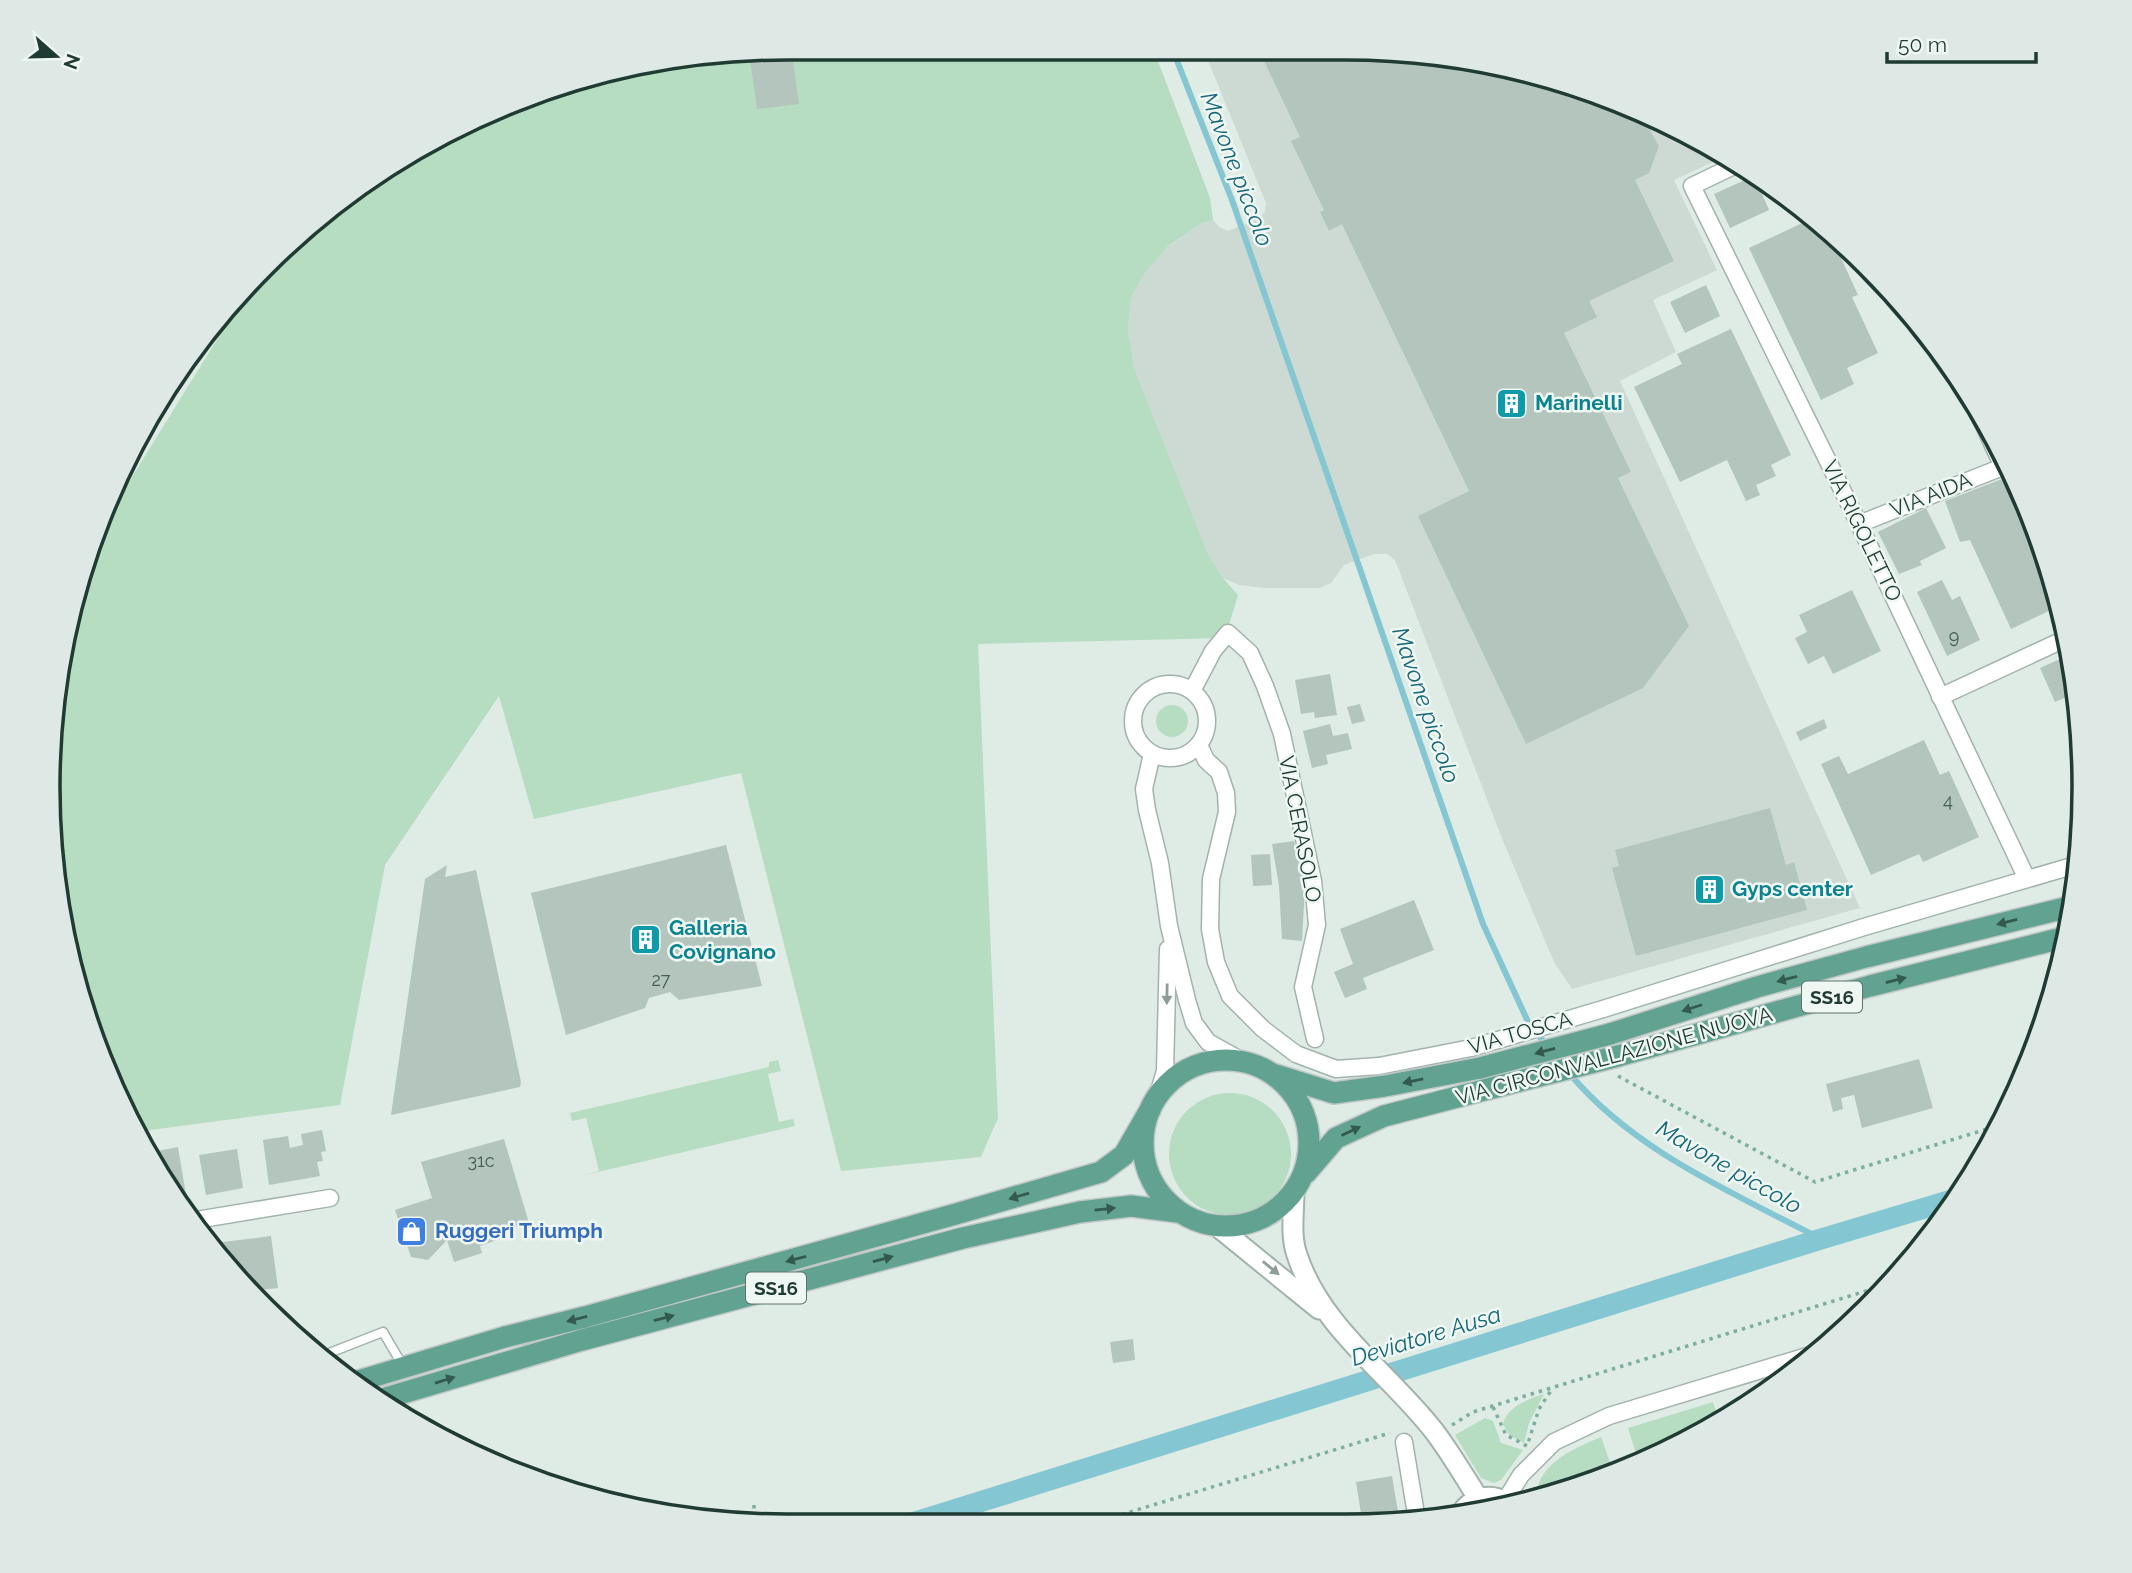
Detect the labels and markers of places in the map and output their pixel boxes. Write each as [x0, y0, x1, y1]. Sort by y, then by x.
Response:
building icon: Marinelli [1495, 386, 1529, 420]
place label: Marinelli [1535, 390, 1623, 415]
building icon: Gyps center [1692, 872, 1726, 906]
place label: Gyps center [1732, 876, 1853, 901]
place label: Galleria Covignano [669, 915, 776, 964]
building icon: Galleria Covignano [629, 923, 663, 957]
shop icon: Ruggeri Triumph [395, 1214, 429, 1248]
place label: Ruggeri Triumph [435, 1218, 603, 1243]

